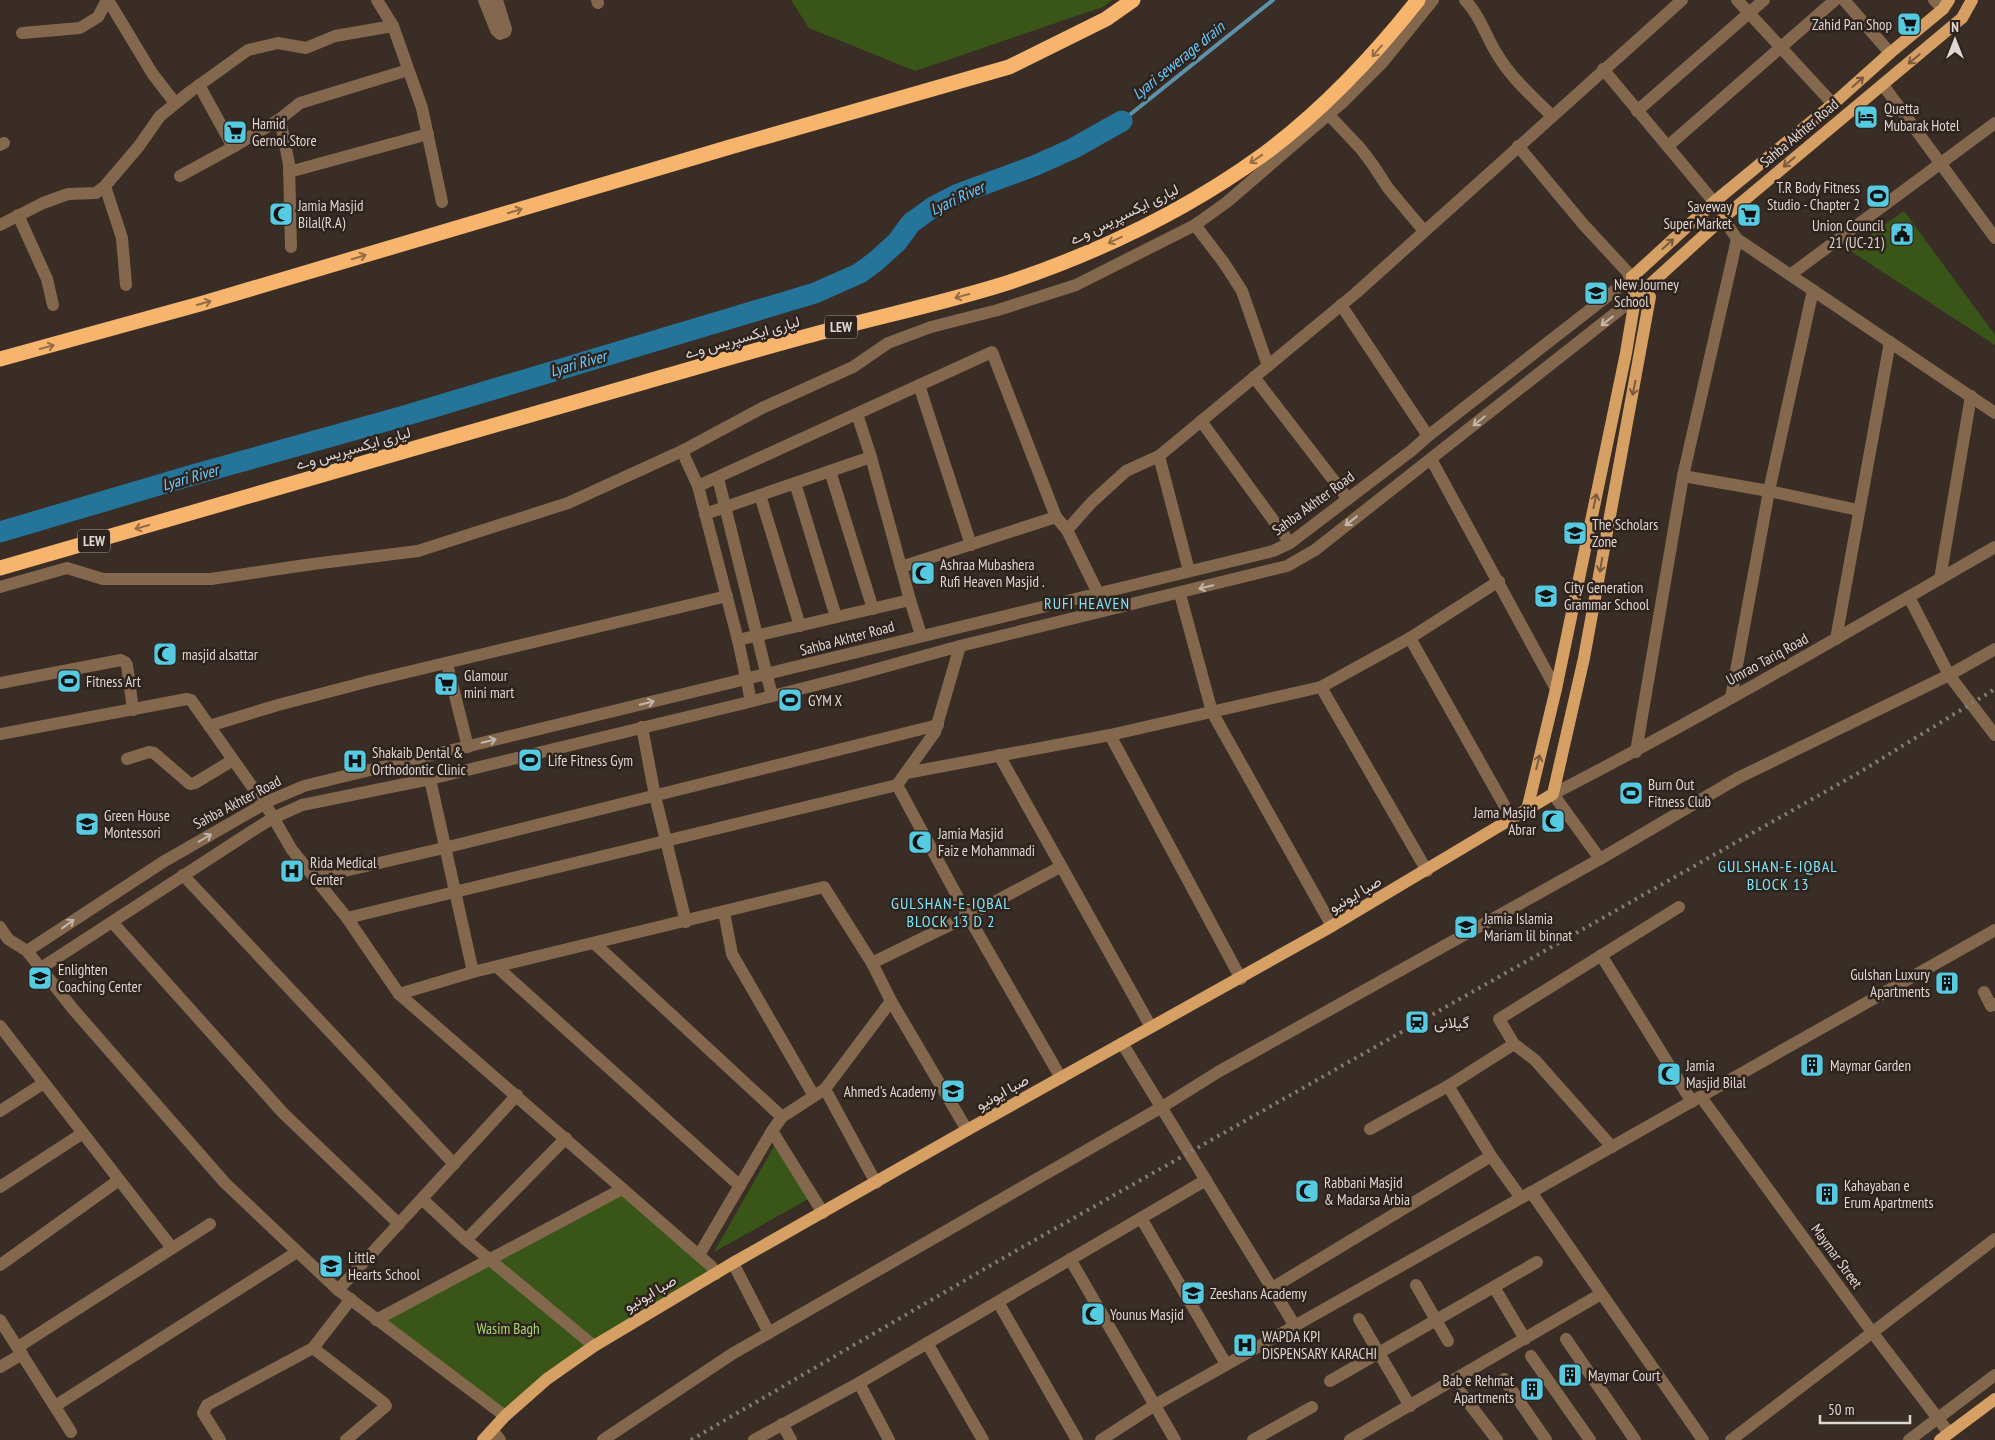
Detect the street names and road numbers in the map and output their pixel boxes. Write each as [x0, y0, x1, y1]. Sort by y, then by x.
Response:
street label: Sahba Akhter Road [1756, 95, 1842, 171]
street label: لیاری ایکسپریس وے [1066, 179, 1182, 250]
street label: لیاری ایکسپریس وے [682, 311, 802, 364]
road number: LEW [825, 316, 857, 338]
street label: لیاری ایکسپریس وے [293, 422, 413, 475]
street label: Sahba Akhter Road [1268, 467, 1358, 539]
road number: LEW [78, 530, 110, 552]
street label: Sahba Akhter Road [798, 616, 896, 660]
street label: Umrao Tariq Road [1723, 629, 1811, 689]
street label: Sahba Akhter Road [190, 771, 284, 833]
street label: صبا ایونیو [1325, 871, 1385, 917]
street label: صبا ایونیو [972, 1070, 1032, 1114]
street label: Maymar Street [1807, 1220, 1867, 1292]
street label: صبا ایونیو [620, 1270, 680, 1316]

